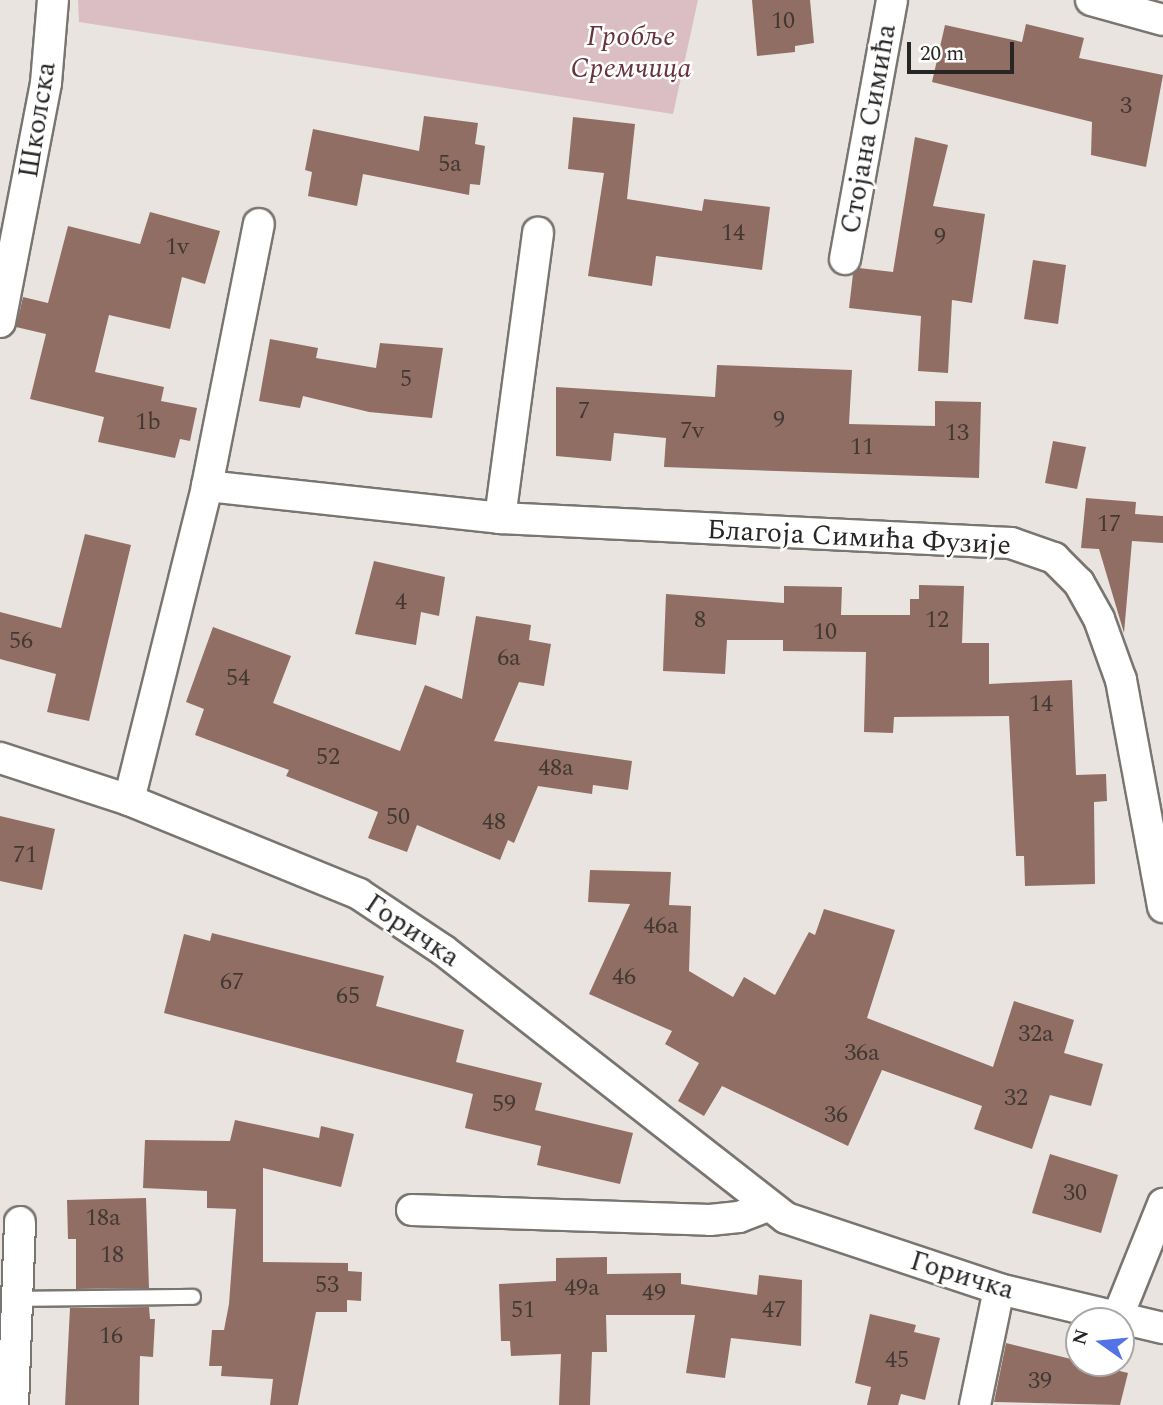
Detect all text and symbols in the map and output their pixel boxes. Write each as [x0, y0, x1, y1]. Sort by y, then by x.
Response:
house number: 10 [771, 8, 795, 36]
park label: Гробље Сремчица [571, 20, 691, 86]
street label: Стојана Симића [834, 22, 904, 236]
scale bar [911, 28, 1018, 72]
text: 20 m [920, 38, 964, 70]
street label: Школска [12, 60, 64, 180]
house number: 3 [1120, 93, 1132, 121]
house number: 5a [438, 151, 462, 179]
house number: 14 [721, 220, 745, 248]
house number: 9 [934, 224, 946, 252]
house number: 1v [165, 234, 189, 262]
house number: 5 [400, 366, 412, 394]
house number: 7 [578, 398, 590, 426]
house number: 9 [773, 407, 785, 435]
house number: 1b [135, 409, 161, 437]
house number: 7v [680, 418, 704, 446]
house number: 13 [945, 420, 969, 448]
house number: 11 [850, 434, 874, 462]
house number: 17 [1097, 511, 1121, 539]
street label: Благоја Симића Фузије [706, 513, 1012, 563]
house number: 4 [395, 589, 407, 617]
house number: 8 [694, 607, 706, 635]
house number: 12 [925, 607, 949, 635]
house number: 10 [813, 619, 837, 647]
house number: 56 [9, 628, 33, 656]
house number: 6a [497, 645, 521, 673]
house number: 54 [226, 665, 250, 693]
house number: 14 [1029, 691, 1053, 719]
house number: 52 [316, 744, 340, 772]
house number: 48a [538, 755, 574, 783]
house number: 50 [386, 804, 410, 832]
house number: 48 [482, 809, 506, 837]
house number: 71 [13, 842, 37, 870]
street label: Горичка [358, 887, 466, 975]
house number: 46a [643, 913, 679, 941]
house number: 46 [612, 964, 636, 992]
house number: 67 [220, 969, 244, 997]
house number: 65 [336, 983, 360, 1011]
house number: 32a [1018, 1021, 1054, 1049]
house number: 36a [844, 1040, 880, 1068]
house number: 32 [1004, 1085, 1028, 1113]
house number: 59 [492, 1091, 516, 1119]
house number: 36 [824, 1102, 848, 1130]
house number: 30 [1063, 1180, 1087, 1208]
house number: 18a [85, 1205, 121, 1233]
house number: 18 [100, 1242, 124, 1270]
street label: Горичка [906, 1244, 1018, 1308]
house number: 53 [315, 1272, 339, 1300]
house number: 49a [564, 1275, 600, 1303]
house number: 49 [642, 1280, 666, 1308]
house number: 51 [511, 1297, 535, 1325]
house number: 47 [762, 1297, 786, 1325]
north arrow [1065, 1307, 1135, 1377]
house number: 16 [99, 1323, 123, 1351]
text: N [1065, 1326, 1097, 1348]
house number: 45 [885, 1347, 909, 1375]
house number: 39 [1028, 1368, 1052, 1396]

